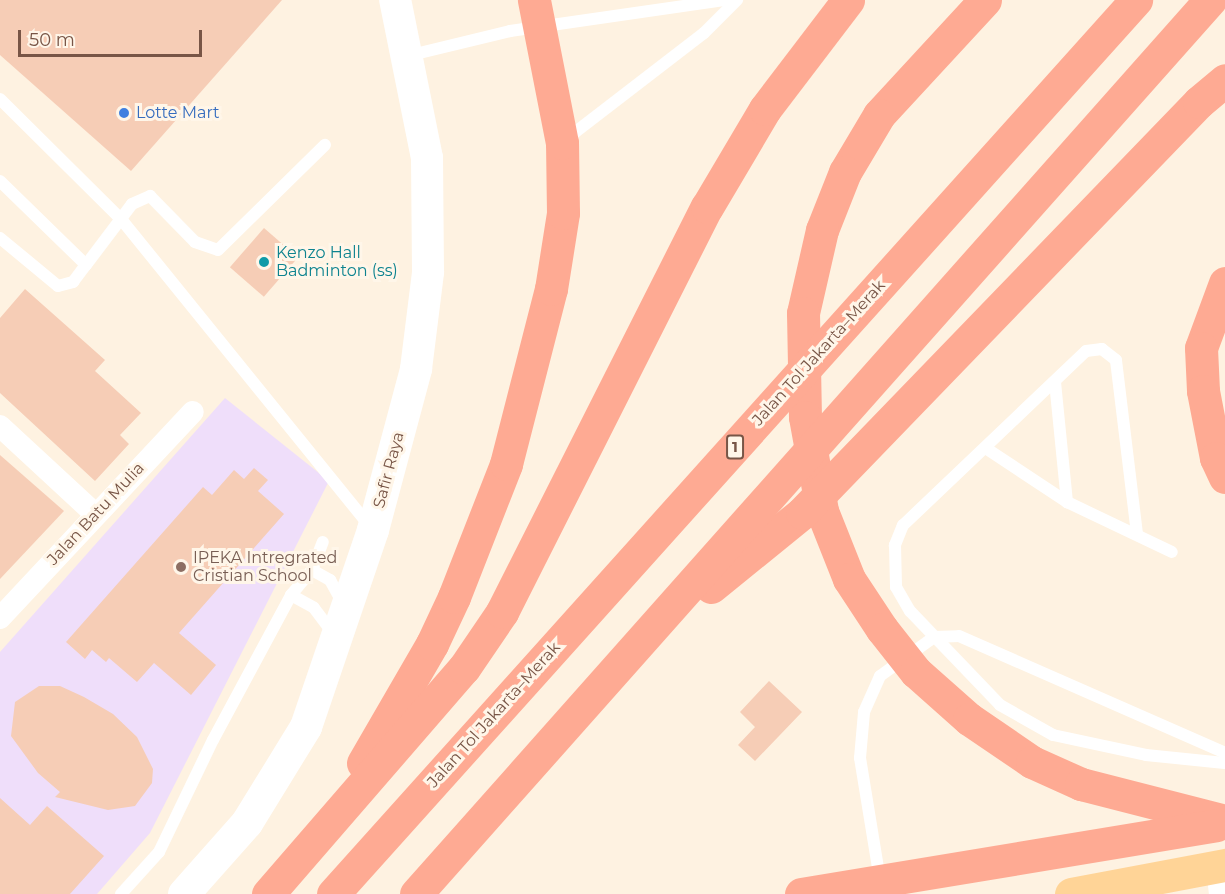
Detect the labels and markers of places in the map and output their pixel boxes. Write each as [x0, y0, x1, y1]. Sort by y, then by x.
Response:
place label: Lotte Mart [136, 103, 220, 123]
marker: Lotte Mart [117, 106, 131, 120]
place label: Kenzo Hall Badminton (ss) [276, 243, 398, 281]
marker: Kenzo Hall Badminton (ss) [257, 255, 271, 269]
place label: IPEKA Intregrated Cristian School [193, 548, 337, 586]
marker: IPEKA Intregrated Cristian School [174, 560, 188, 574]

